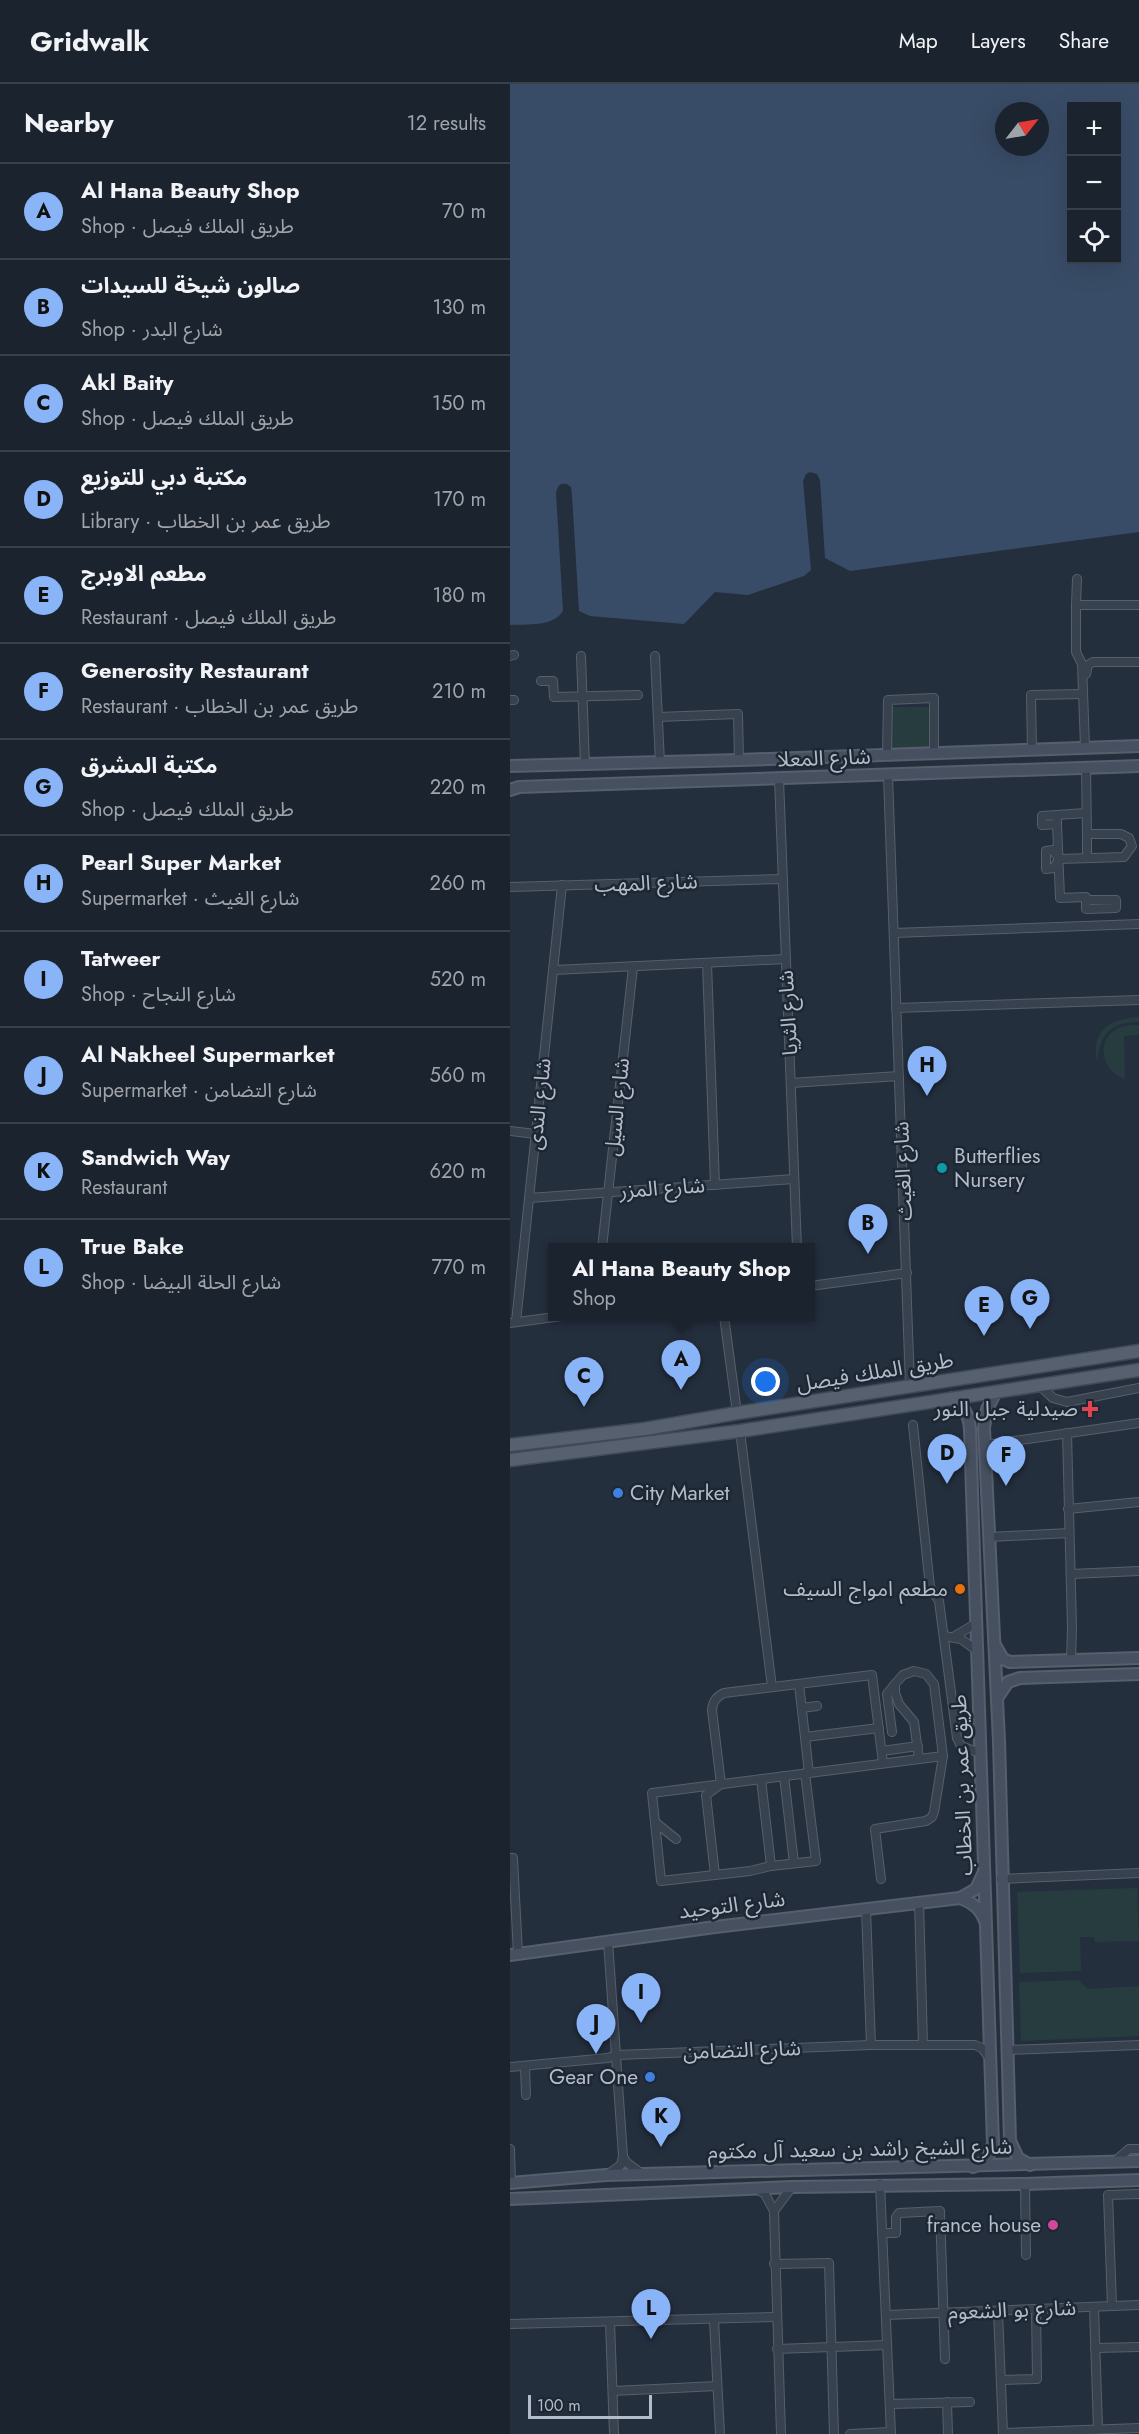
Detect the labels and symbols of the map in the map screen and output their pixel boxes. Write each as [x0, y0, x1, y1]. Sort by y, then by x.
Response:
north arrow [995, 102, 1049, 156]
street label: شارع المعلا [777, 741, 871, 775]
street label: شارع المهب [594, 866, 698, 900]
street label: شارع الثريا [771, 969, 805, 1057]
pin: H [908, 1046, 946, 1096]
street label: شارع السيل [597, 1056, 637, 1158]
street label: شارع الندى [519, 1057, 559, 1151]
street label: شارع الغيث [886, 1121, 920, 1221]
place label: Butterflies Nursery [954, 1141, 1040, 1195]
marker: Butterflies Nursery [935, 1161, 949, 1175]
street label: شارع المزر [617, 1170, 706, 1206]
pin: B [848, 1204, 888, 1254]
pin: G [1010, 1280, 1050, 1329]
pin: E [964, 1286, 1004, 1336]
pin: A [662, 1340, 700, 1390]
street label: طريق الملك فيصل [794, 1345, 956, 1399]
pin: C [564, 1358, 604, 1407]
your location [751, 1367, 780, 1396]
place label: صيدلية جبل النور [933, 1394, 1078, 1424]
marker: صيدلية جبل النور [1083, 1402, 1097, 1416]
pin: D [928, 1434, 966, 1484]
pin: F [986, 1436, 1026, 1486]
place label: City Market [630, 1478, 730, 1508]
marker: City Market [611, 1486, 625, 1500]
place label: مطعم امواج السيف [783, 1574, 948, 1604]
marker: مطعم امواج السيف [953, 1582, 967, 1596]
street label: طريق عمر بن الخطاب [944, 1694, 980, 1876]
street label: شارع التوحيد [677, 1884, 787, 1926]
pin: I [622, 1974, 660, 2023]
pin: J [576, 2004, 616, 2054]
street label: شارع التضامن [683, 2033, 801, 2067]
place label: Gear One [549, 2062, 638, 2092]
marker: Gear One [643, 2070, 657, 2084]
pin: K [642, 2098, 680, 2147]
street label: شارع الشيخ راشد بن سعيد آل مكتوم [707, 2131, 1013, 2168]
place label: france house [927, 2210, 1041, 2240]
marker: france house [1046, 2218, 1060, 2232]
pin: L [632, 2290, 670, 2339]
street label: شارع بو الشعوم [947, 2293, 1077, 2328]
scale bar [528, 2392, 652, 2420]

